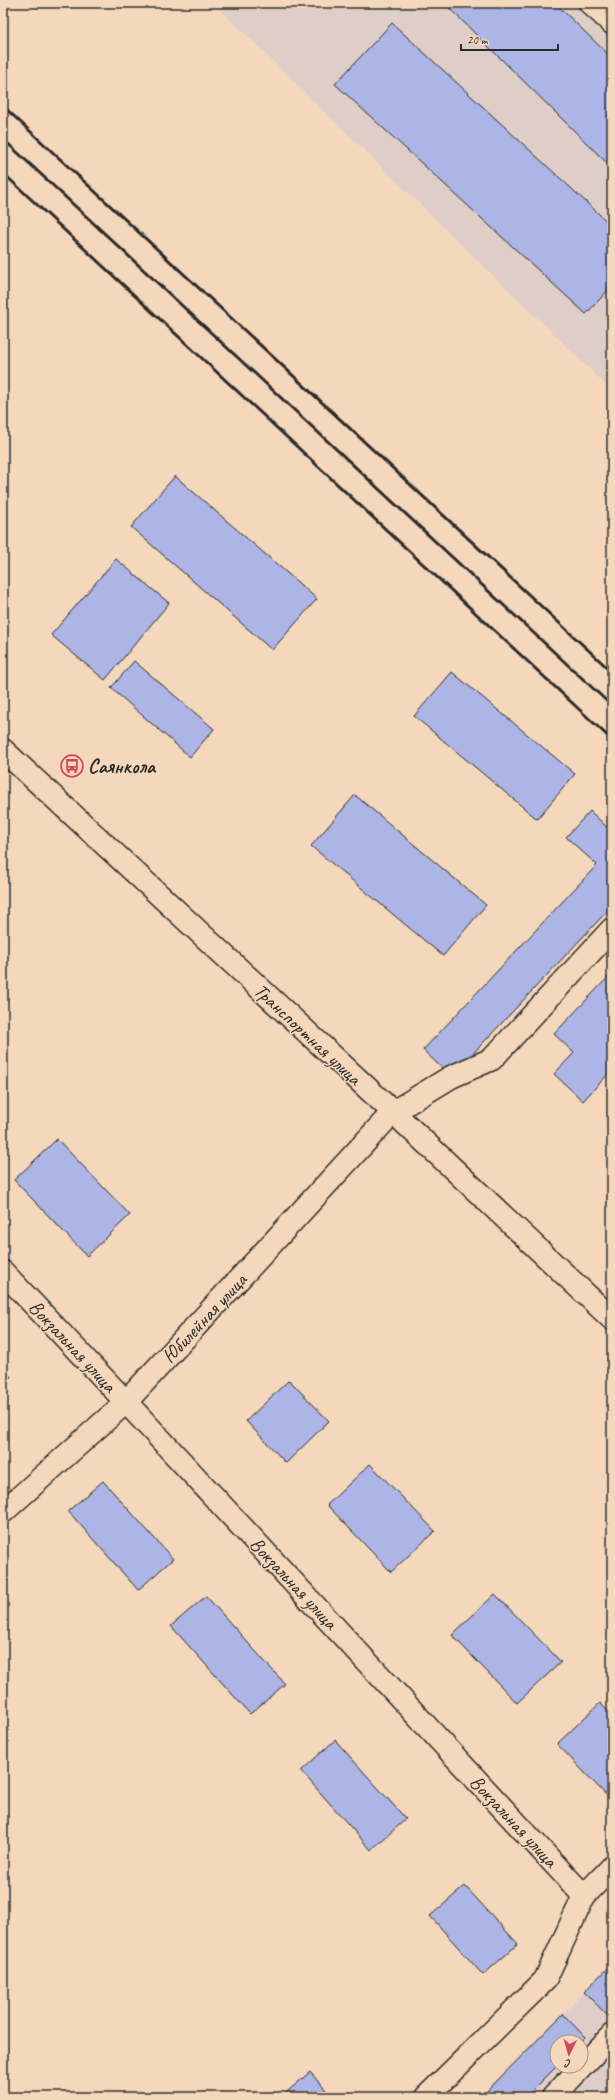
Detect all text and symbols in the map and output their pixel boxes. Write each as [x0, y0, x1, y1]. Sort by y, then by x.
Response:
scale bar [461, 26, 558, 52]
text: 20 m [467, 32, 489, 48]
bus stop icon: Саянкола [59, 753, 85, 779]
place label: Саянкола [88, 754, 157, 779]
street label: Транспортная улица [249, 978, 368, 1091]
street label: Юбилейная улица [157, 1267, 254, 1368]
street label: Вокзальная улица [23, 1295, 123, 1399]
street label: Вокзальная улица [244, 1532, 344, 1636]
street label: Вокзальная улица [464, 1770, 564, 1874]
north arrow [549, 2034, 589, 2074]
text: С [563, 2057, 571, 2071]

